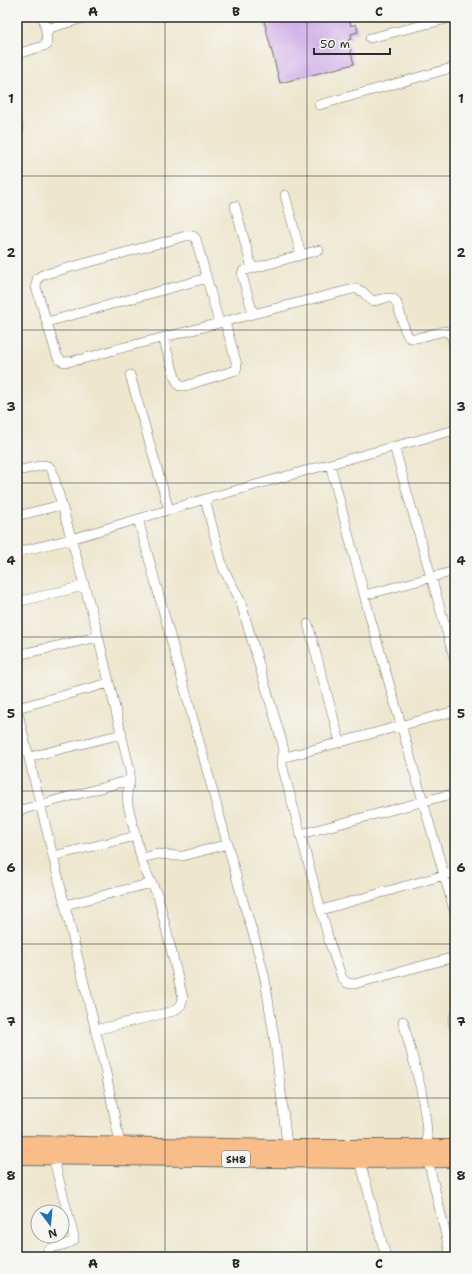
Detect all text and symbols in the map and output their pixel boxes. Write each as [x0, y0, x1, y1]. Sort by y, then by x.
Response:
text: A [88, 3, 98, 20]
text: B [232, 3, 240, 20]
text: C [375, 3, 383, 20]
scale bar [314, 30, 390, 56]
text: 50 m [320, 36, 350, 52]
text: 1 [8, 90, 14, 107]
text: 1 [458, 90, 464, 107]
text: 2 [6, 244, 16, 261]
text: 2 [456, 244, 466, 261]
text: 3 [6, 398, 16, 415]
text: 3 [456, 398, 466, 415]
text: 4 [6, 552, 16, 569]
text: 4 [456, 552, 466, 569]
text: 5 [7, 705, 15, 722]
text: 5 [457, 705, 465, 722]
text: 6 [6, 859, 16, 876]
text: 6 [456, 859, 466, 876]
text: 7 [6, 1013, 16, 1030]
text: 7 [456, 1013, 466, 1030]
road number: SH8 [222, 1151, 250, 1167]
text: 8 [6, 1167, 16, 1184]
text: 8 [456, 1167, 466, 1184]
north arrow [30, 1204, 70, 1244]
text: N [46, 1225, 59, 1242]
text: A [88, 1255, 98, 1272]
text: B [232, 1255, 240, 1272]
text: C [375, 1255, 383, 1272]

